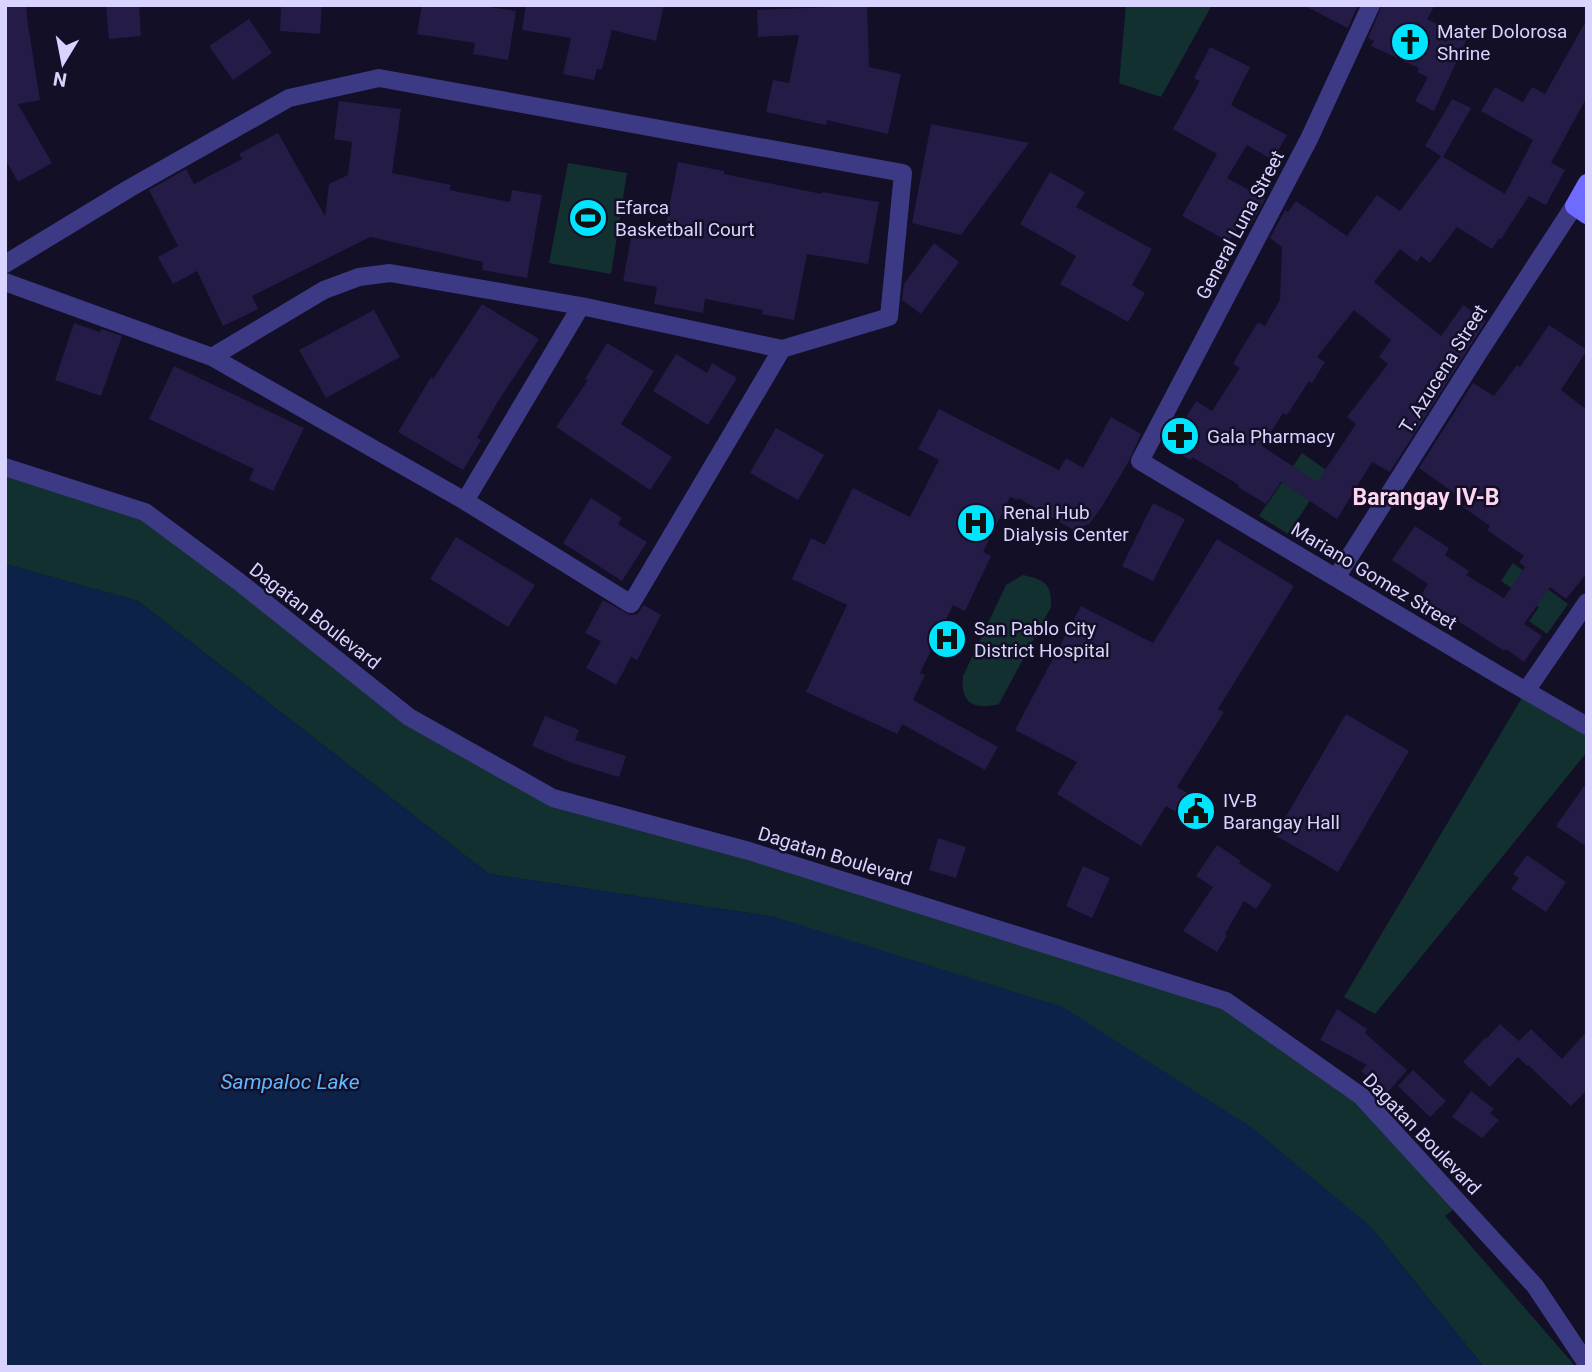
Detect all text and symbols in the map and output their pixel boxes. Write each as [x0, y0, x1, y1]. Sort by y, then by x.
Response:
place label: Mater Dolorosa Shrine [1437, 20, 1567, 65]
church icon: Mater Dolorosa Shrine [1389, 21, 1431, 63]
north arrow [28, 28, 98, 98]
text: N [52, 67, 69, 92]
street label: General Luna Street [1191, 147, 1289, 303]
place label: Efarca Basketball Court [615, 196, 754, 241]
sports icon: Efarca Basketball Court [567, 197, 609, 239]
street label: T. Azucena Street [1394, 301, 1492, 437]
pharmacy icon: Gala Pharmacy [1159, 415, 1201, 457]
place label: Gala Pharmacy [1207, 425, 1335, 448]
district label: Barangay IV-B [1353, 484, 1499, 511]
place label: Renal Hub Dialysis Center [1003, 501, 1129, 546]
hospital icon: Renal Hub Dialysis Center [955, 502, 997, 544]
street label: Mariano Gomez Street [1287, 517, 1461, 635]
street label: Dagatan Boulevard [245, 558, 385, 674]
place label: San Pablo City District Hospital [974, 617, 1110, 662]
hospital icon: San Pablo City District Hospital [926, 618, 968, 660]
place label: IV-B Barangay Hall [1223, 789, 1340, 834]
public building icon: IV-B Barangay Hall [1175, 790, 1217, 832]
street label: Dagatan Boulevard [755, 822, 915, 890]
street label: Dagatan Boulevard [1358, 1069, 1486, 1199]
water label: Sampaloc Lake [221, 1070, 360, 1094]

